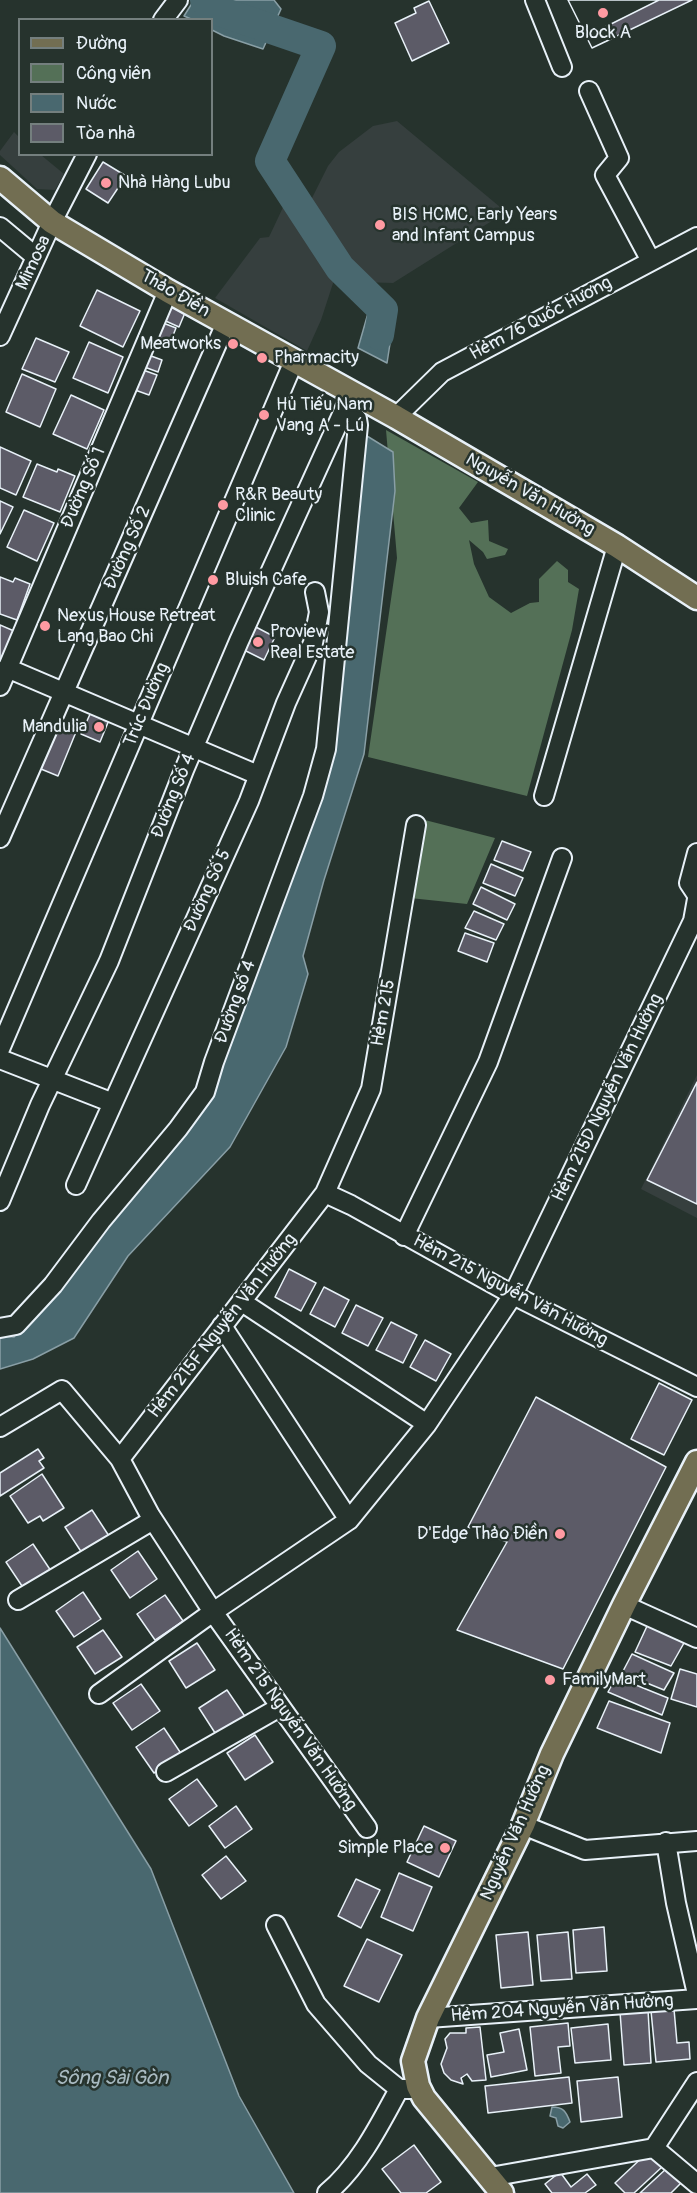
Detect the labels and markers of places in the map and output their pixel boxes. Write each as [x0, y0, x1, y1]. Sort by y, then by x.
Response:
marker: Block A [596, 6, 610, 20]
place label: Block A [575, 22, 631, 44]
place label: Nhà Hàng Lubu [118, 172, 231, 194]
marker: Nhà Hàng Lubu [99, 176, 113, 190]
place label: BIS HCMC, Early Years and Infant Campus [392, 204, 557, 246]
marker: BIS HCMC, Early Years and Infant Campus [373, 218, 387, 232]
place label: Meatworks [140, 333, 221, 355]
marker: Meatworks [226, 337, 240, 351]
place label: Pharmacity [274, 347, 359, 369]
marker: Pharmacity [255, 351, 269, 365]
place label: Hủ Tiếu Nam Vang A - Lú [276, 394, 373, 436]
marker: Hủ Tiếu Nam Vang A - Lú [257, 408, 271, 422]
place label: R&R Beauty Clinic [235, 484, 322, 526]
marker: R&R Beauty Clinic [216, 498, 230, 512]
place label: Bluish Cafe [225, 569, 307, 591]
marker: Bluish Cafe [206, 573, 220, 587]
place label: Nexus House Retreat Lang Bao Chi [57, 605, 216, 648]
marker: Nexus House Retreat Lang Bao Chi [38, 619, 52, 633]
place label: Proview Real Estate [270, 621, 354, 664]
marker: Proview Real Estate [251, 635, 265, 649]
place label: Mandulia [22, 716, 87, 738]
marker: Mandulia [92, 720, 106, 734]
place label: D'Edge Thảo Điền [417, 1523, 548, 1545]
marker: D'Edge Thảo Điền [553, 1527, 567, 1541]
place label: FamilyMart [562, 1669, 646, 1691]
marker: FamilyMart [543, 1673, 557, 1687]
place label: Simple Place [338, 1837, 433, 1859]
marker: Simple Place [438, 1841, 452, 1855]

